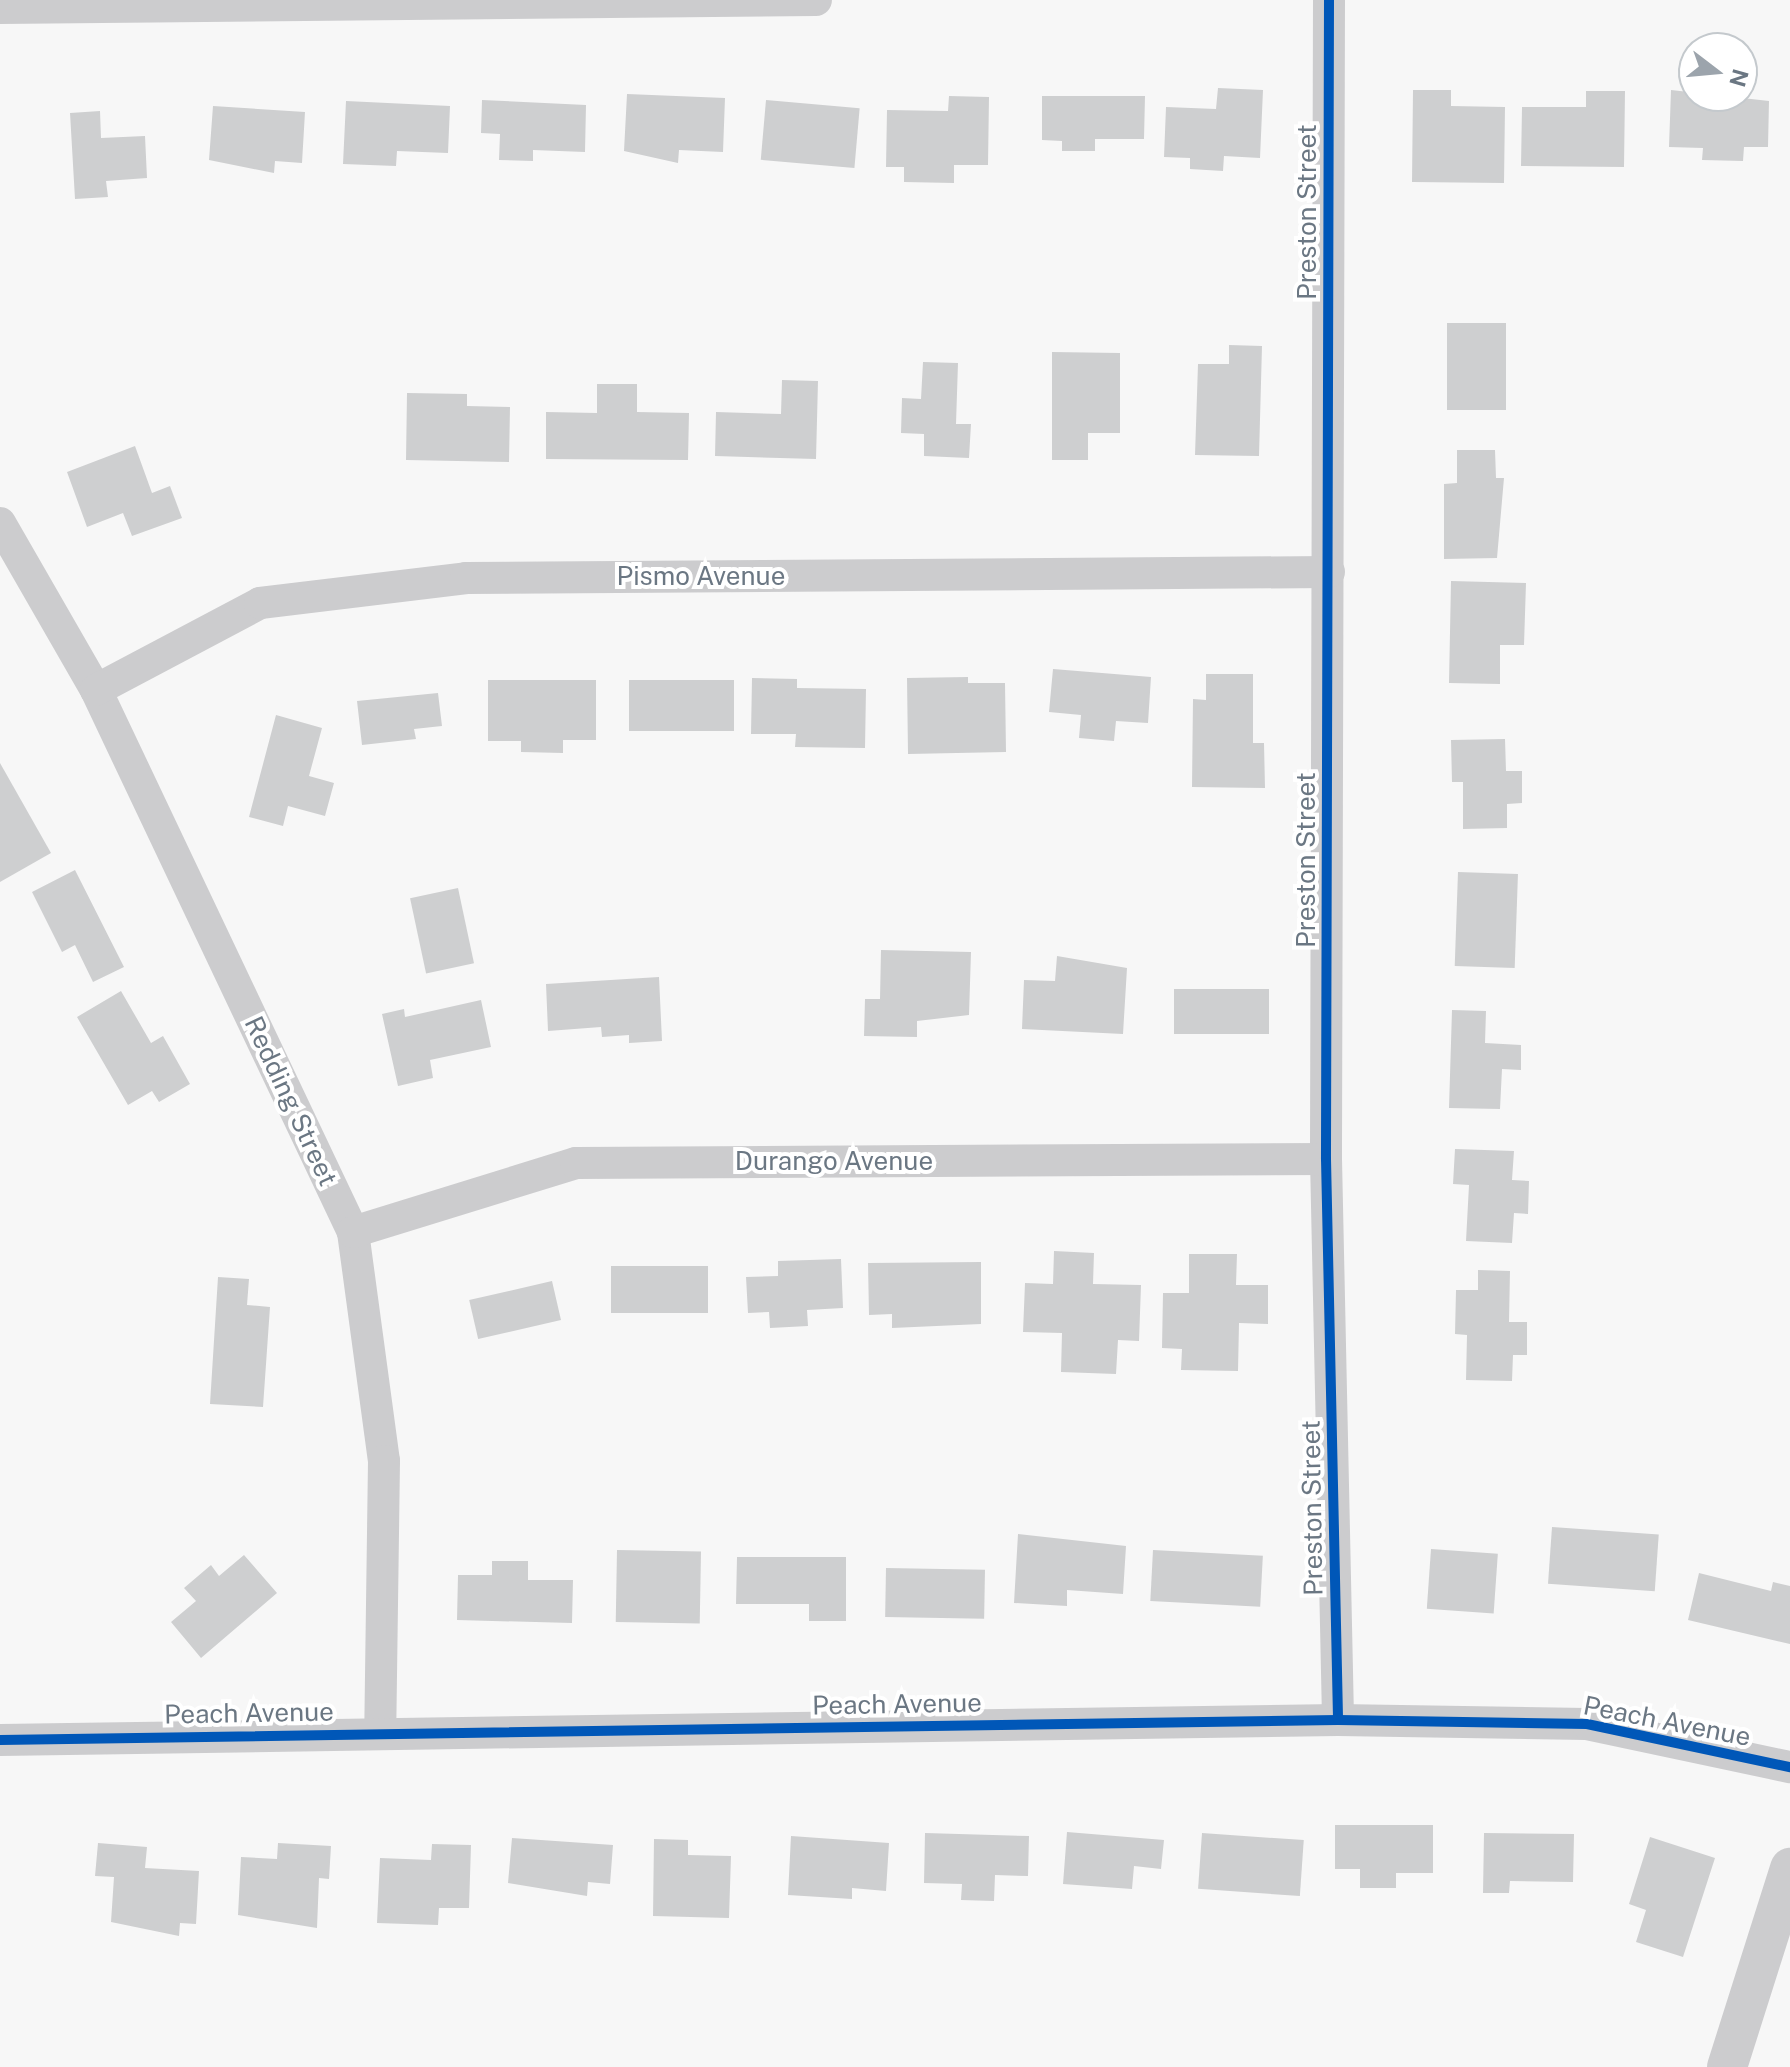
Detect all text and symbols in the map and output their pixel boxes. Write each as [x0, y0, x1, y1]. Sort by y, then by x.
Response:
north arrow [1678, 32, 1758, 112]
text: N [1724, 66, 1754, 90]
street label: Preston Street [1291, 124, 1323, 300]
street label: Pismo Avenue [617, 560, 785, 592]
street label: Preston Street [1290, 772, 1322, 948]
street label: Redding Street [238, 1011, 344, 1191]
street label: Durango Avenue [735, 1145, 933, 1177]
street label: Preston Street [1295, 1420, 1329, 1596]
street label: Peach Avenue [812, 1687, 982, 1721]
street label: Peach Avenue [1581, 1689, 1753, 1753]
street label: Peach Avenue [164, 1696, 334, 1730]

